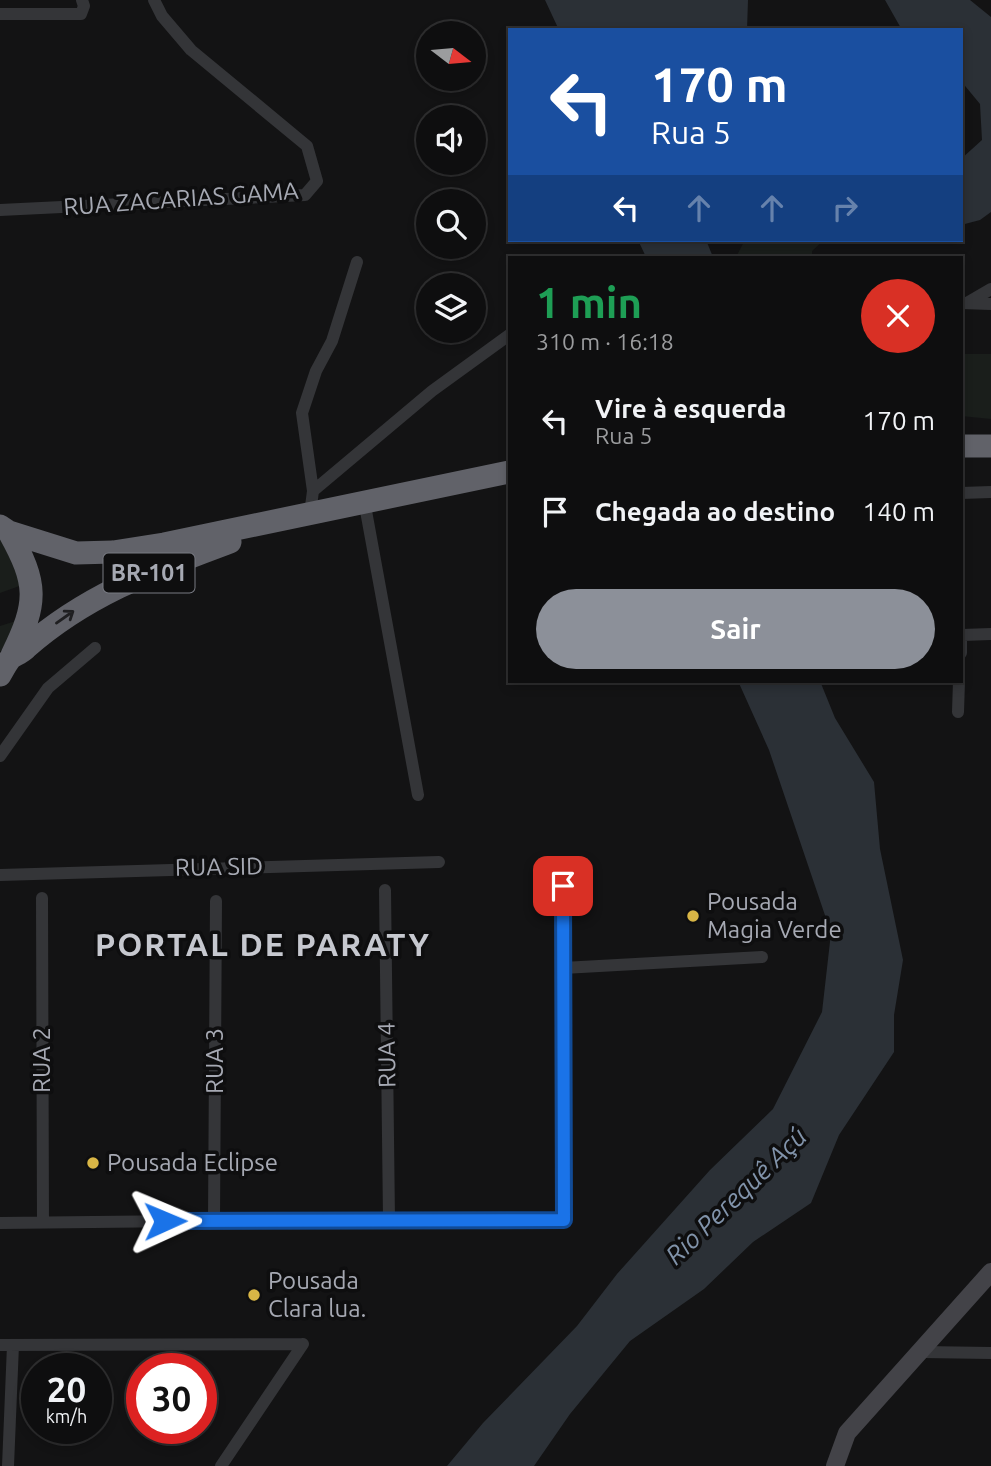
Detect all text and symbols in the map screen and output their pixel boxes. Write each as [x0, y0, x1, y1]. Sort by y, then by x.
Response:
north arrow [416, 21, 486, 91]
map controls [416, 21, 486, 343]
icon: left [536, 56, 627, 147]
text: 170 m [651, 56, 788, 111]
button: sound [416, 105, 486, 175]
text: Rua 5 [651, 114, 731, 150]
street label: RUA ZACARIAS GAMA [62, 177, 300, 220]
button: search [416, 189, 486, 259]
icon: left [607, 189, 645, 227]
icon: ahead [680, 189, 718, 227]
icon: ahead [753, 189, 791, 227]
icon: right [826, 189, 864, 227]
button: layers [416, 273, 486, 343]
text: 1 min [536, 279, 642, 326]
button: close [861, 279, 935, 353]
text: 310 m · 16:18 [536, 329, 674, 354]
text: Vire à esquerda [595, 394, 786, 423]
icon: left [536, 402, 574, 440]
text: 170 m [863, 406, 935, 435]
text: Rua 5 [595, 423, 653, 448]
icon: arrive [536, 493, 574, 531]
text: Chegada ao destino [595, 497, 835, 526]
text: 140 m [863, 497, 935, 526]
road number: BR-101 [104, 554, 194, 593]
button: Sair [536, 589, 935, 669]
one-way arrow [55, 610, 74, 624]
street label: RUA SID [175, 852, 263, 881]
pin [533, 856, 593, 916]
icon: arrive [544, 867, 582, 905]
place label: Pousada Magia Verde [707, 888, 842, 943]
marker: Pousada Magia Verde [685, 908, 701, 924]
district label: PORTAL DE PARATY [95, 926, 431, 962]
street label: RUA 4 [372, 1022, 401, 1088]
street label: RUA 2 [28, 1027, 55, 1093]
street label: RUA 3 [201, 1028, 228, 1094]
water label: Rio Perequê Açú [659, 1121, 812, 1270]
place label: Pousada Eclipse [107, 1149, 278, 1176]
marker: Pousada Eclipse [85, 1155, 101, 1171]
position arrow [128, 1184, 202, 1258]
place label: Pousada Clara lua. [268, 1267, 367, 1322]
marker: Pousada Clara lua. [246, 1287, 262, 1303]
speed limit sign: 30 [126, 1353, 217, 1444]
text: 20 [47, 1369, 86, 1409]
text: km/h [46, 1406, 87, 1426]

